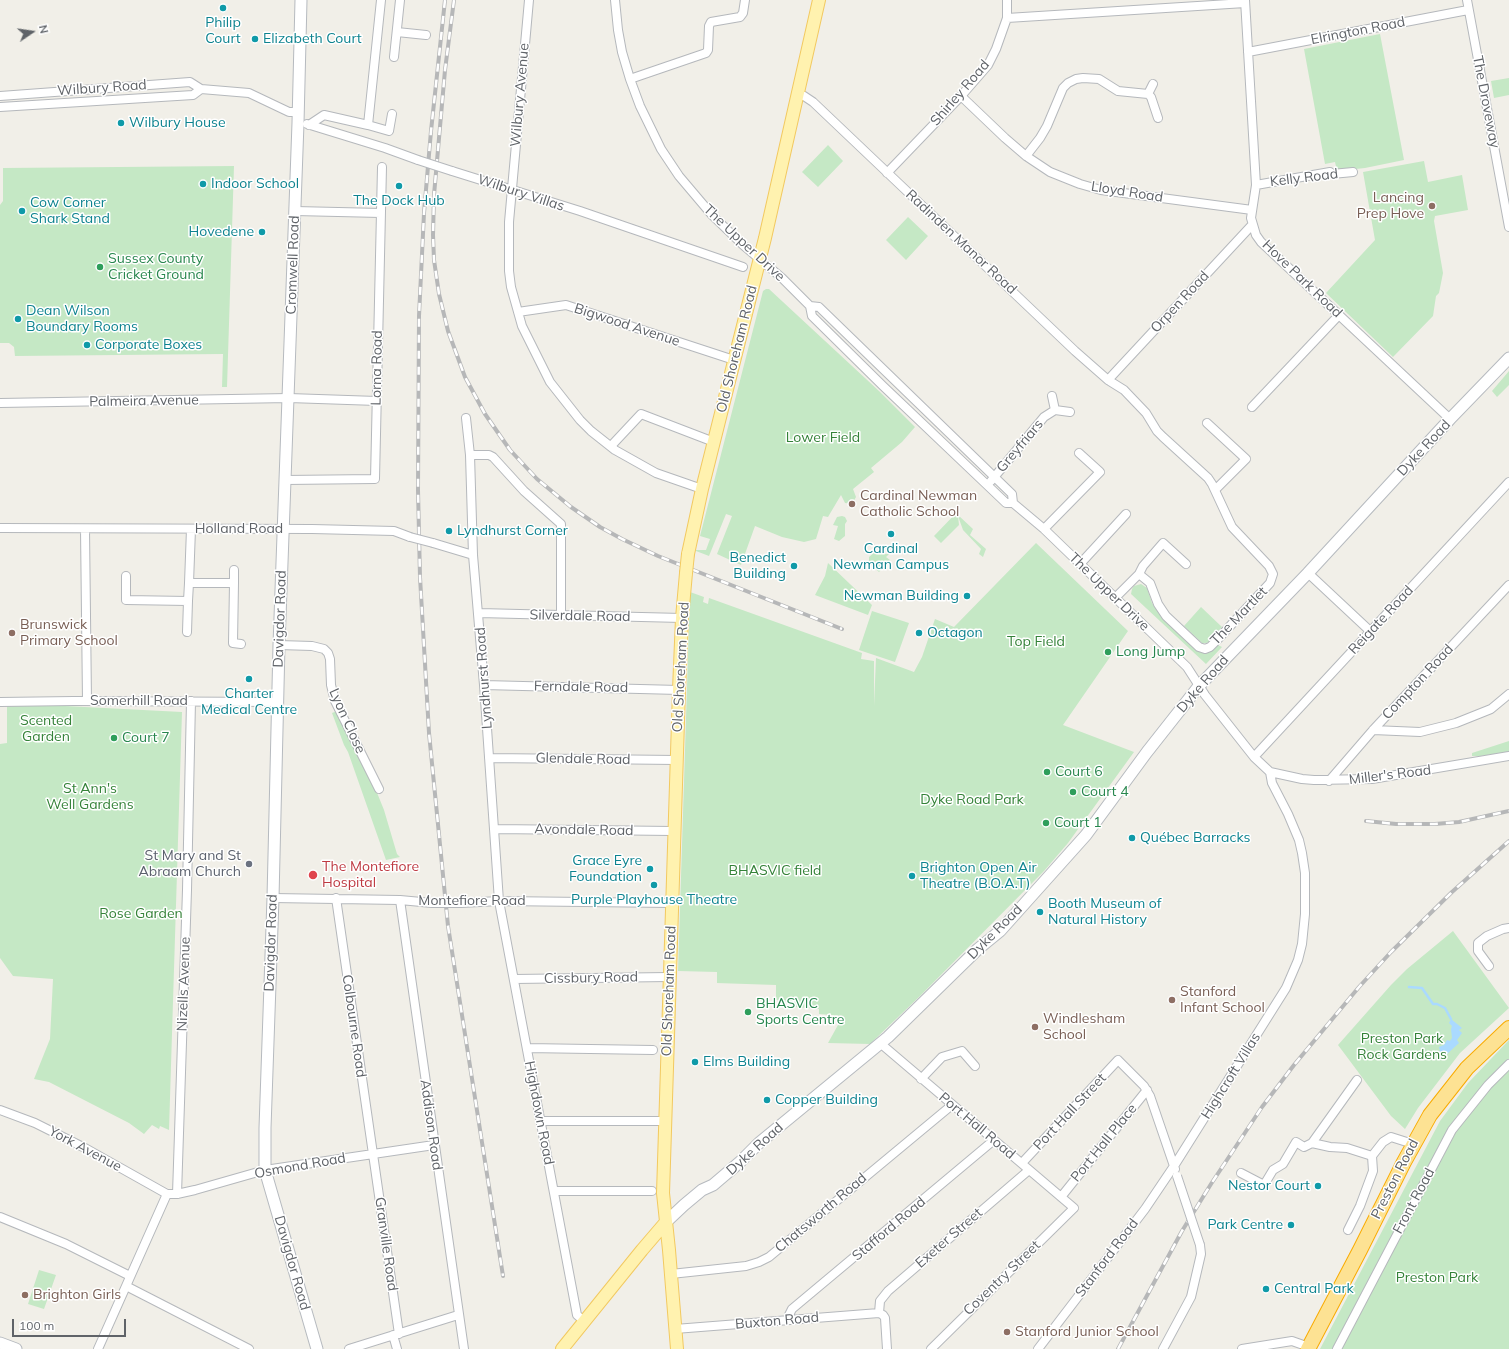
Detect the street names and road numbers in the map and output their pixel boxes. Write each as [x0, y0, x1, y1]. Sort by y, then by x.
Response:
street label: Elrington Road [1309, 14, 1407, 48]
street label: Wilbury Avenue [507, 42, 533, 148]
street label: The Droveway [1469, 54, 1503, 150]
street label: Shirley Road [927, 57, 993, 129]
street label: Wilbury Road [57, 76, 147, 100]
street label: Kelly Road [1269, 165, 1339, 191]
street label: Wilbury Villas [475, 171, 567, 215]
street label: Lloyd Road [1090, 178, 1164, 206]
street label: Radinden Manor Road [902, 186, 1020, 298]
street label: The Upper Drive [700, 201, 788, 285]
street label: Cromwell Road [283, 215, 303, 315]
street label: Hove Park Road [1259, 237, 1345, 321]
street label: Orpen Road [1147, 268, 1213, 336]
street label: Old Shoreham Road [713, 284, 761, 414]
street label: Bigwood Avenue [572, 300, 682, 350]
street label: Lorna Road [368, 330, 386, 406]
street label: Palmeira Avenue [89, 392, 199, 410]
street label: Greyfriars [993, 416, 1047, 476]
street label: Dyke Road [1394, 416, 1454, 480]
street label: Holland Road [195, 521, 283, 537]
street label: The Upper Drive [1065, 549, 1153, 635]
street label: Davigdor Road [270, 570, 290, 668]
street label: Reigate Road [1345, 582, 1417, 658]
street label: The Martlet [1207, 583, 1271, 649]
street label: Old Shoreham Road [669, 601, 693, 733]
street label: Silverdale Road [529, 607, 631, 625]
street label: Lyndhurst Road [472, 626, 496, 730]
street label: Compton Road [1379, 641, 1457, 723]
street label: Dyke Road [1174, 652, 1232, 716]
street label: Ferndale Road [534, 678, 628, 696]
street label: Lyon Close [325, 686, 369, 756]
street label: Somerhill Road [90, 693, 188, 709]
street label: Glendale Road [535, 750, 631, 768]
street label: Miller's Road [1348, 762, 1432, 788]
street label: Avondale Road [534, 821, 634, 839]
street label: Montefiore Road [418, 893, 526, 909]
street label: Davigdor Road [261, 894, 281, 992]
street label: Dyke Road [964, 901, 1026, 963]
street label: Old Shoreham Road [658, 925, 680, 1057]
street label: Nizells Avenue [174, 936, 194, 1032]
street label: Cissbury Road [544, 969, 638, 987]
street label: Colbourne Road [338, 973, 370, 1079]
street label: Highcroft Villas [1198, 1030, 1264, 1122]
street label: Highdown Road [521, 1060, 557, 1166]
street label: Port Hall Street [1030, 1070, 1110, 1154]
street label: Addison Road [416, 1079, 446, 1171]
street label: Port Hall Road [935, 1089, 1019, 1163]
street label: Port Hall Place [1067, 1101, 1141, 1185]
street label: Dyke Road [723, 1119, 787, 1179]
street label: York Avenue [46, 1123, 124, 1175]
street label: Preston Road [1368, 1136, 1422, 1222]
street label: Osmond Road [253, 1150, 347, 1182]
street label: Front Road [1390, 1165, 1438, 1237]
street label: Chatsworth Road [772, 1170, 870, 1256]
street label: Stafford Road [849, 1194, 929, 1264]
street label: Granville Road [371, 1196, 401, 1292]
street label: Exeter Street [912, 1204, 986, 1272]
street label: Davigdor Road [270, 1214, 314, 1312]
street label: Stanford Road [1072, 1215, 1142, 1301]
street label: Coventry Street [960, 1237, 1044, 1319]
street label: Buxton Road [734, 1309, 820, 1333]

